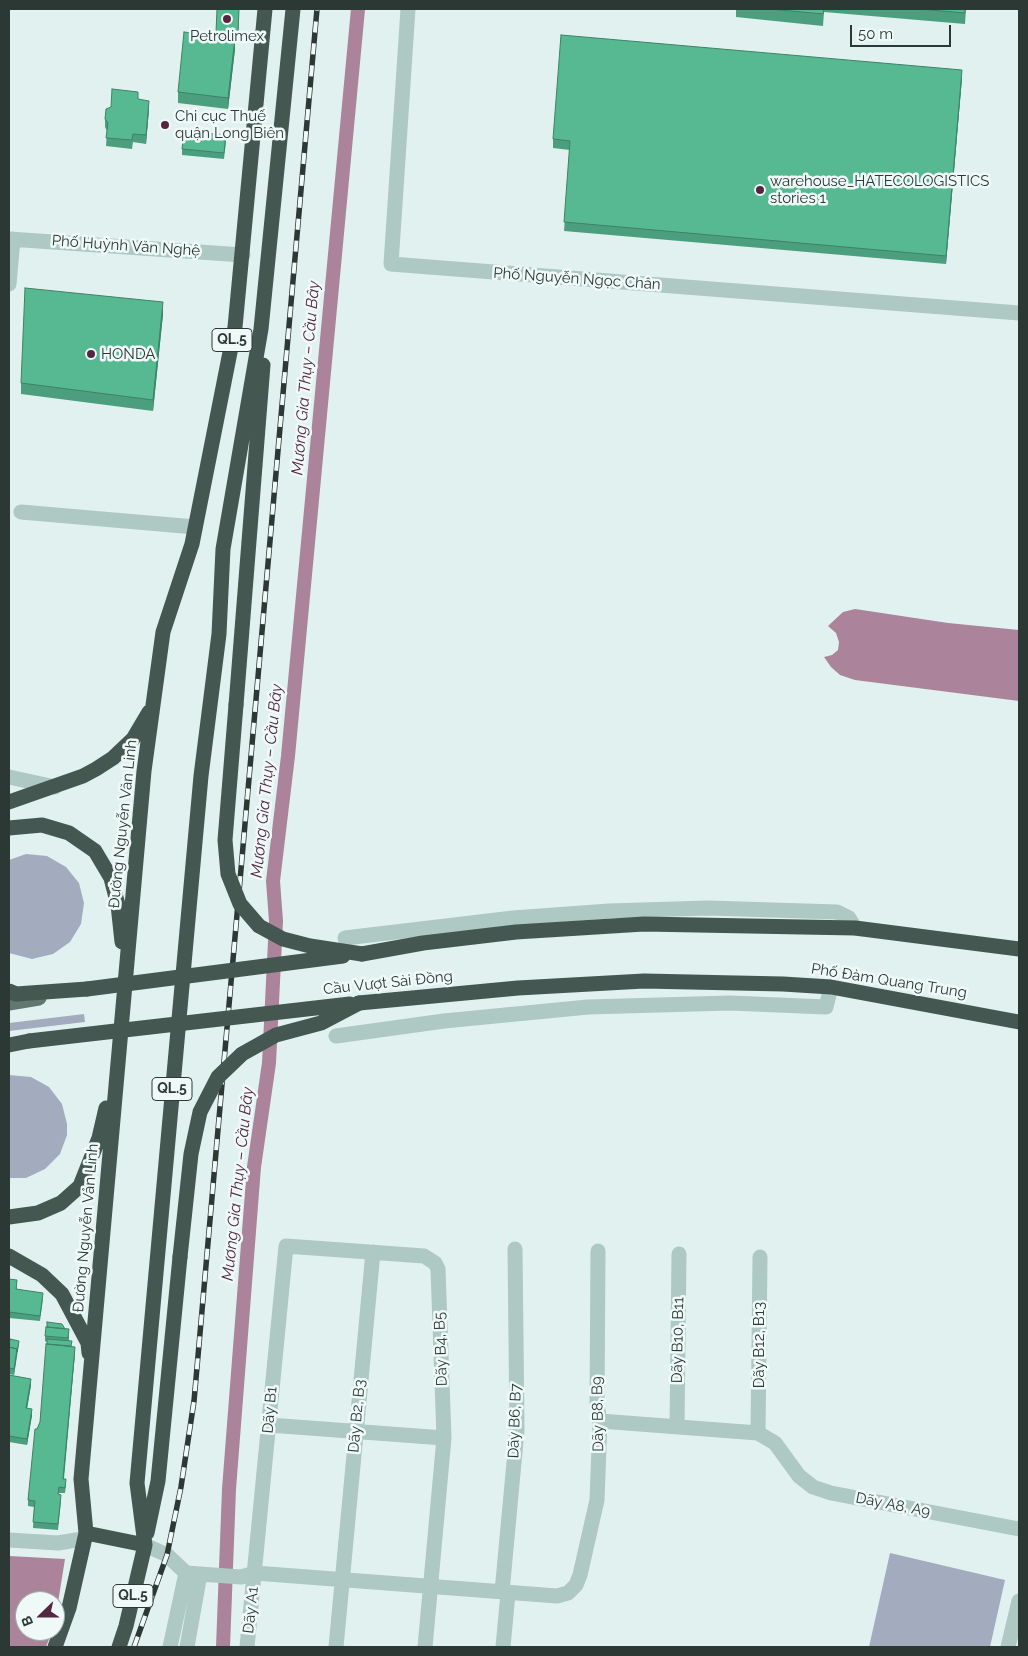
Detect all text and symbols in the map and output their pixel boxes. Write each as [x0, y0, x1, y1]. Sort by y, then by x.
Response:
marker: Petrolimex [221, 13, 233, 25]
scale bar [853, 15, 954, 47]
text: 50 m [858, 25, 893, 43]
place label: Petrolimex [190, 27, 264, 45]
place label: Chi cục Thuế quận Long Biên [175, 107, 284, 142]
marker: Chi cục Thuế quận Long Biên [159, 119, 171, 131]
place label: warehouse_HATECOLOGISTICS stories 1 [770, 172, 989, 207]
marker: warehouse_HATECOLOGISTICS stories 1 [754, 184, 766, 196]
street label: Phố Huỳnh Văn Nghệ [51, 232, 201, 260]
street label: Phố Nguyễn Ngọc Chân [493, 264, 661, 294]
water label: Mương Gia Thụy – Cầu Bây [288, 280, 324, 476]
road number: QL.5 [212, 328, 252, 352]
place label: HONDA [101, 345, 155, 363]
marker: HONDA [85, 348, 97, 360]
water label: Mương Gia Thụy – Cầu Bây [247, 683, 287, 879]
street label: Đường Nguyễn Văn Linh [105, 739, 141, 909]
street label: Phố Đàm Quang Trung [810, 960, 968, 1002]
street label: Cầu Vượt Sài Đồng [322, 967, 454, 999]
road number: QL.5 [152, 1078, 192, 1100]
water label: Mương Gia Thụy – Cầu Bây [218, 1086, 258, 1282]
street label: Đường Nguyễn Văn Linh [70, 1143, 102, 1313]
street label: Dãy B10, B11 [668, 1297, 688, 1383]
street label: Dãy B12, B13 [750, 1302, 768, 1388]
street label: Dãy B4, B5 [431, 1312, 451, 1386]
street label: Dãy B8, B9 [588, 1376, 608, 1452]
street label: Dãy B2, B3 [345, 1379, 369, 1453]
street label: Dãy B6, B7 [505, 1383, 525, 1459]
street label: Dãy B1 [259, 1386, 281, 1434]
street label: Dãy A8, A9 [854, 1489, 932, 1521]
road number: QL.5 [113, 1584, 153, 1608]
street label: Dãy A1 [240, 1586, 262, 1634]
north arrow [15, 1591, 65, 1641]
text: B [18, 1614, 36, 1629]

